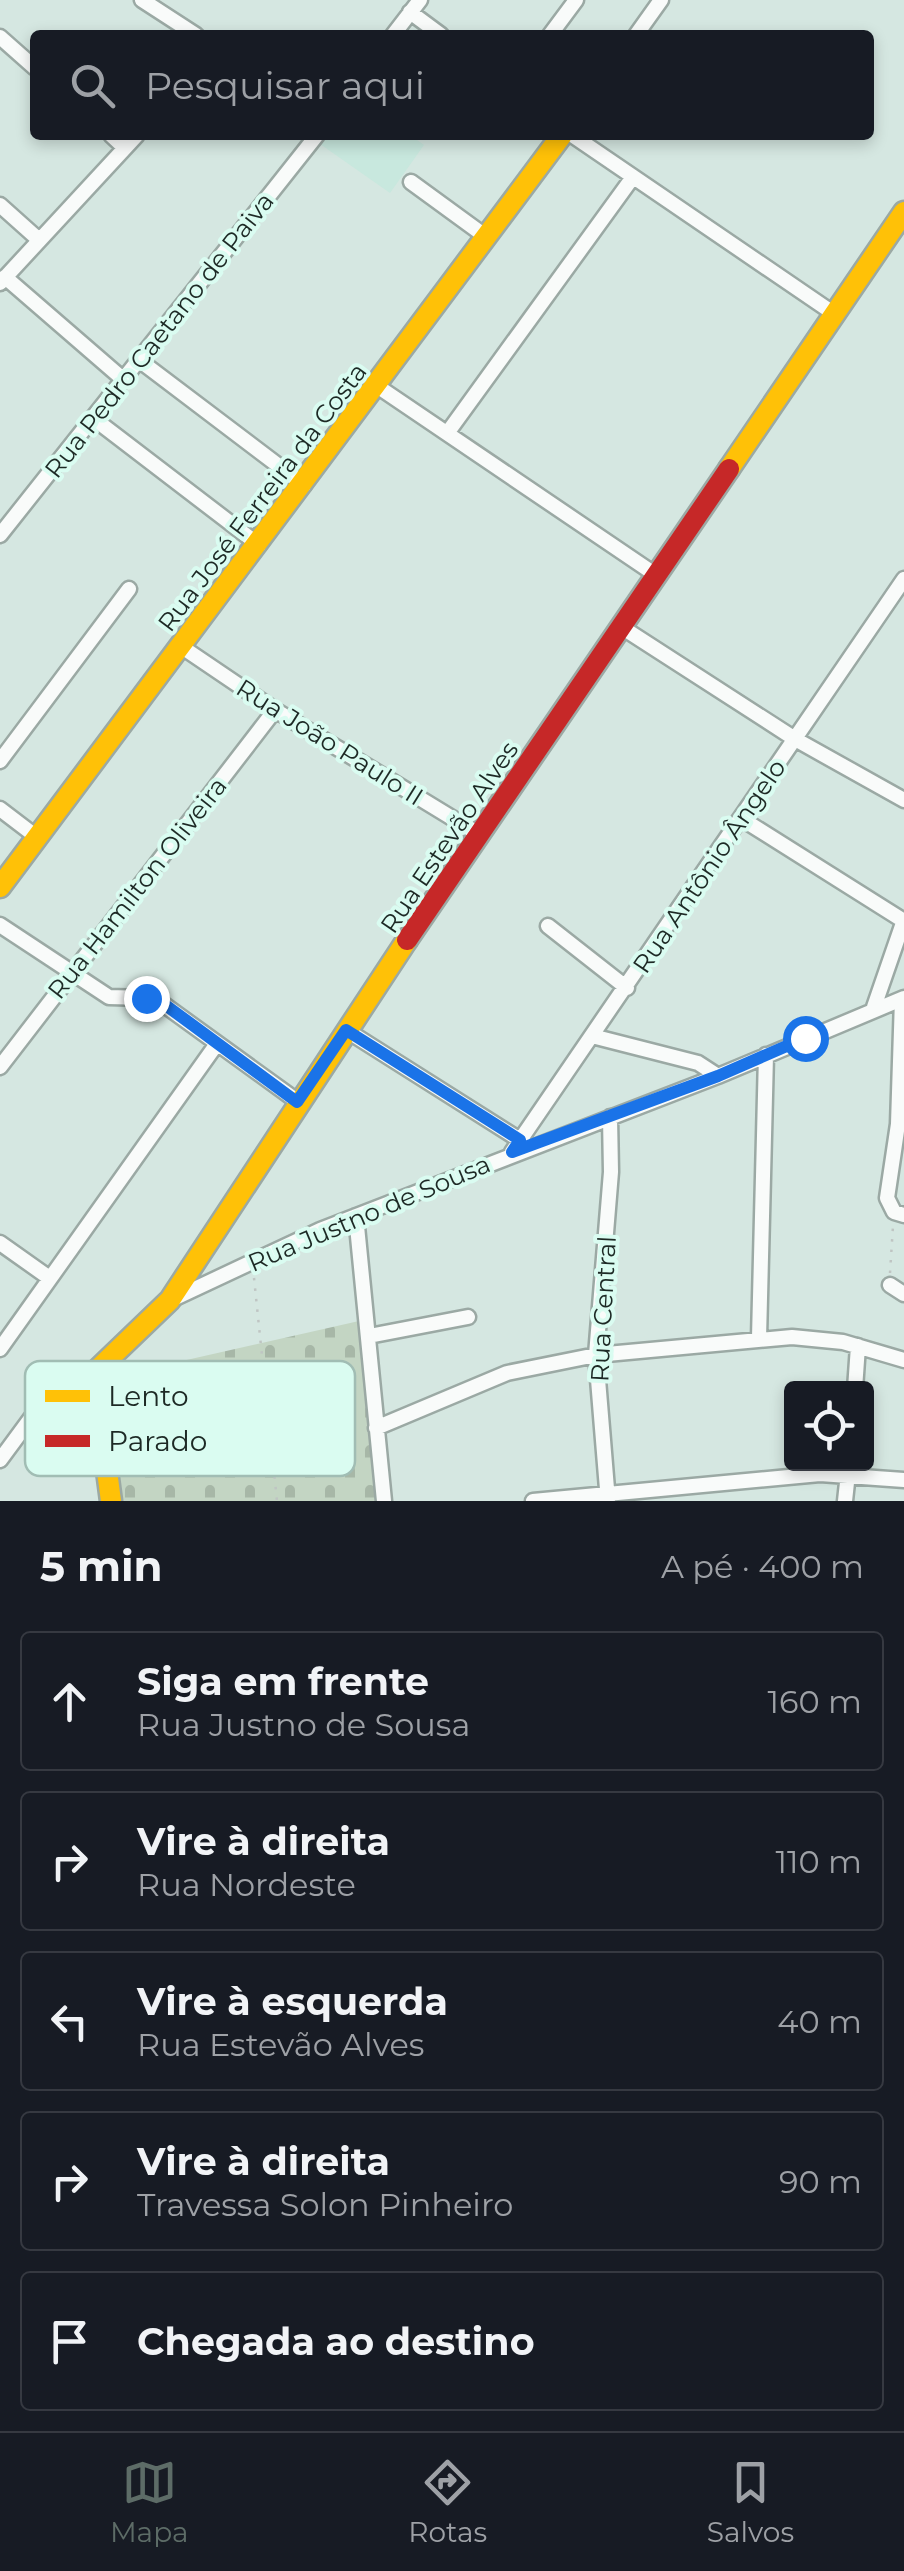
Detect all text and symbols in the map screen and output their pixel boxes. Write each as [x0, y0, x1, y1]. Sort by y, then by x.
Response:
search box [30, 30, 874, 140]
icon: search [65, 58, 120, 113]
text: Pesquisar aqui [145, 62, 425, 109]
street label: Rua Pedro Caetano de Paiva [38, 186, 280, 484]
street label: Rua José Ferreira da Costa [151, 357, 373, 637]
street label: Rua João Paulo II [231, 672, 429, 812]
street label: Rua Estevão Alves [374, 736, 524, 938]
street label: Rua Antônio Ângelo [626, 753, 792, 979]
street label: Rua Hamilton Oliveira [41, 771, 233, 1005]
route end [124, 976, 170, 1022]
route start [783, 1016, 829, 1062]
street label: Rua Justno de Sousa [243, 1148, 495, 1278]
street label: Rua Central [584, 1235, 622, 1383]
legend [25, 1361, 355, 1476]
text: Lento [108, 1379, 189, 1413]
map controls [784, 1381, 874, 1471]
button: locate [784, 1381, 874, 1471]
text: Parado [108, 1424, 207, 1458]
text: 5 min [40, 1540, 163, 1592]
text: A pé · 400 m [661, 1547, 864, 1586]
text: Siga em frente [137, 1658, 429, 1705]
icon: ahead [42, 1674, 97, 1729]
text: 160 m [767, 1682, 862, 1721]
text: Rua Justno de Sousa [137, 1705, 470, 1744]
text: Vire à direita [137, 1818, 390, 1865]
icon: right [42, 1834, 97, 1889]
text: 110 m [775, 1842, 862, 1881]
text: Rua Nordeste [137, 1865, 356, 1904]
text: Vire à esquerda [137, 1978, 448, 2025]
icon: left [42, 1994, 97, 2049]
text: 40 m [777, 2002, 862, 2041]
text: Rua Estevão Alves [137, 2025, 424, 2064]
text: Vire à direita [137, 2138, 390, 2185]
icon: right [42, 2154, 97, 2209]
text: 90 m [779, 2162, 862, 2201]
text: Travessa Solon Pinheiro [137, 2185, 513, 2224]
icon: arrive [42, 2314, 97, 2369]
text: Chegada ao destino [137, 2318, 535, 2365]
tab: Mapa [110, 2455, 189, 2549]
tab: Rotas [408, 2455, 487, 2549]
tab: Salvos [707, 2455, 794, 2549]

